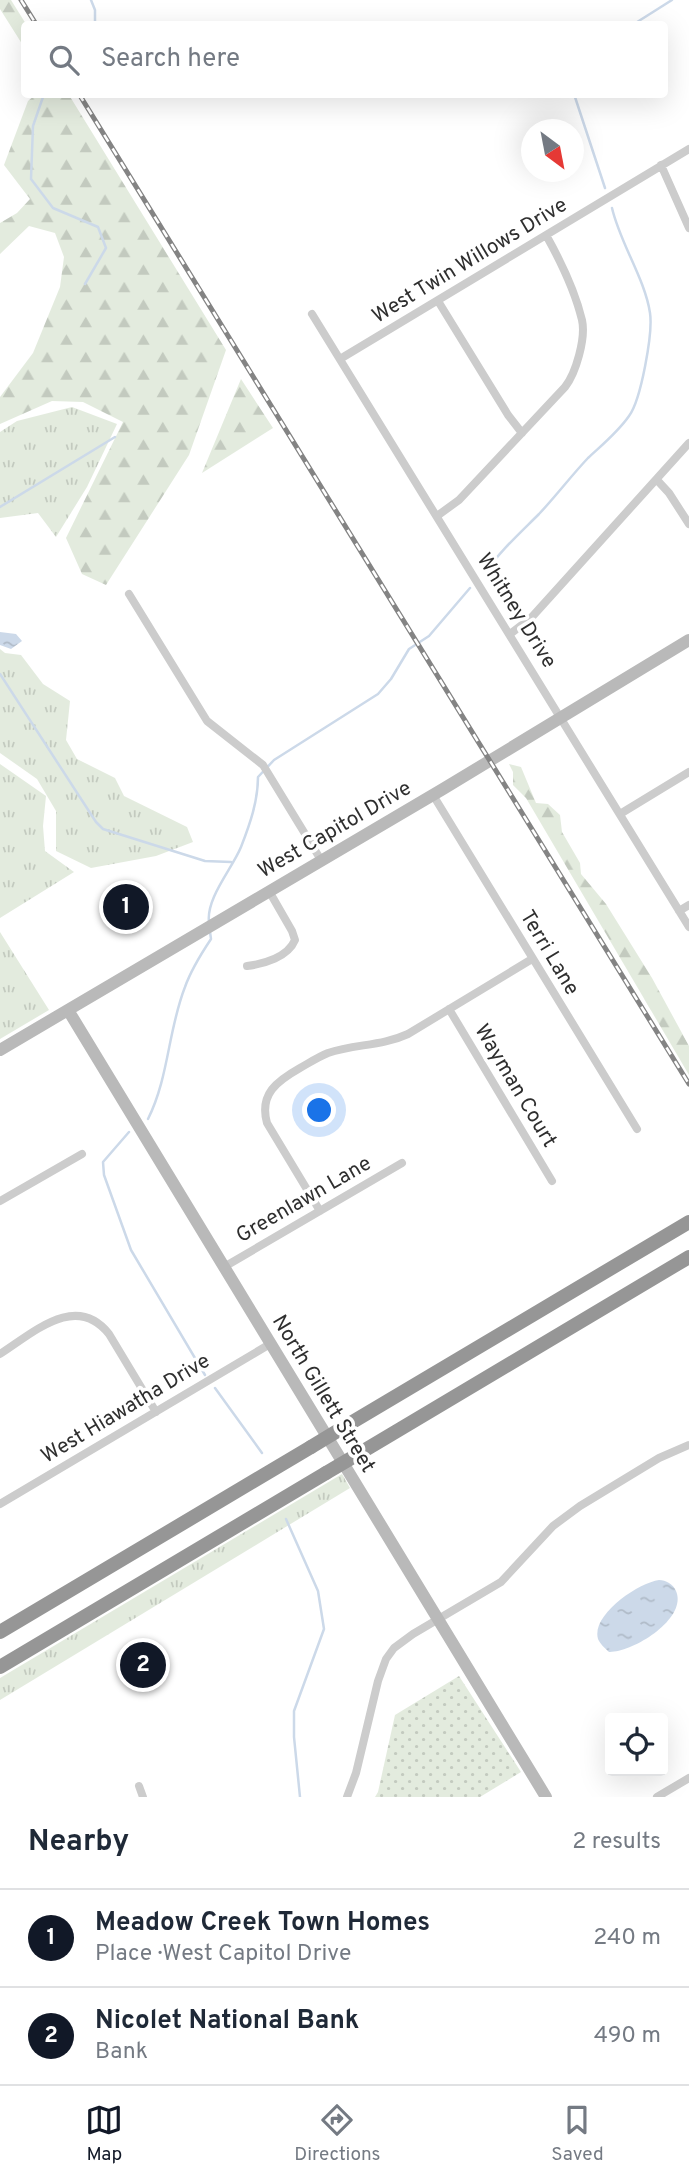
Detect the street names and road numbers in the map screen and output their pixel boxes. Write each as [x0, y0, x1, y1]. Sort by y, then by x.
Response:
street label: West Twin Willows Drive [367, 192, 573, 330]
street label: Whitney Drive [470, 548, 562, 674]
street label: West Capitol Drive [254, 775, 416, 885]
street label: Terri Lane [513, 905, 585, 1001]
street label: Wayman Court [468, 1019, 562, 1153]
street label: Greenlawn Lane [232, 1150, 376, 1250]
street label: North Gillett Street [265, 1310, 381, 1478]
street label: West Hiawatha Drive [37, 1348, 215, 1470]

